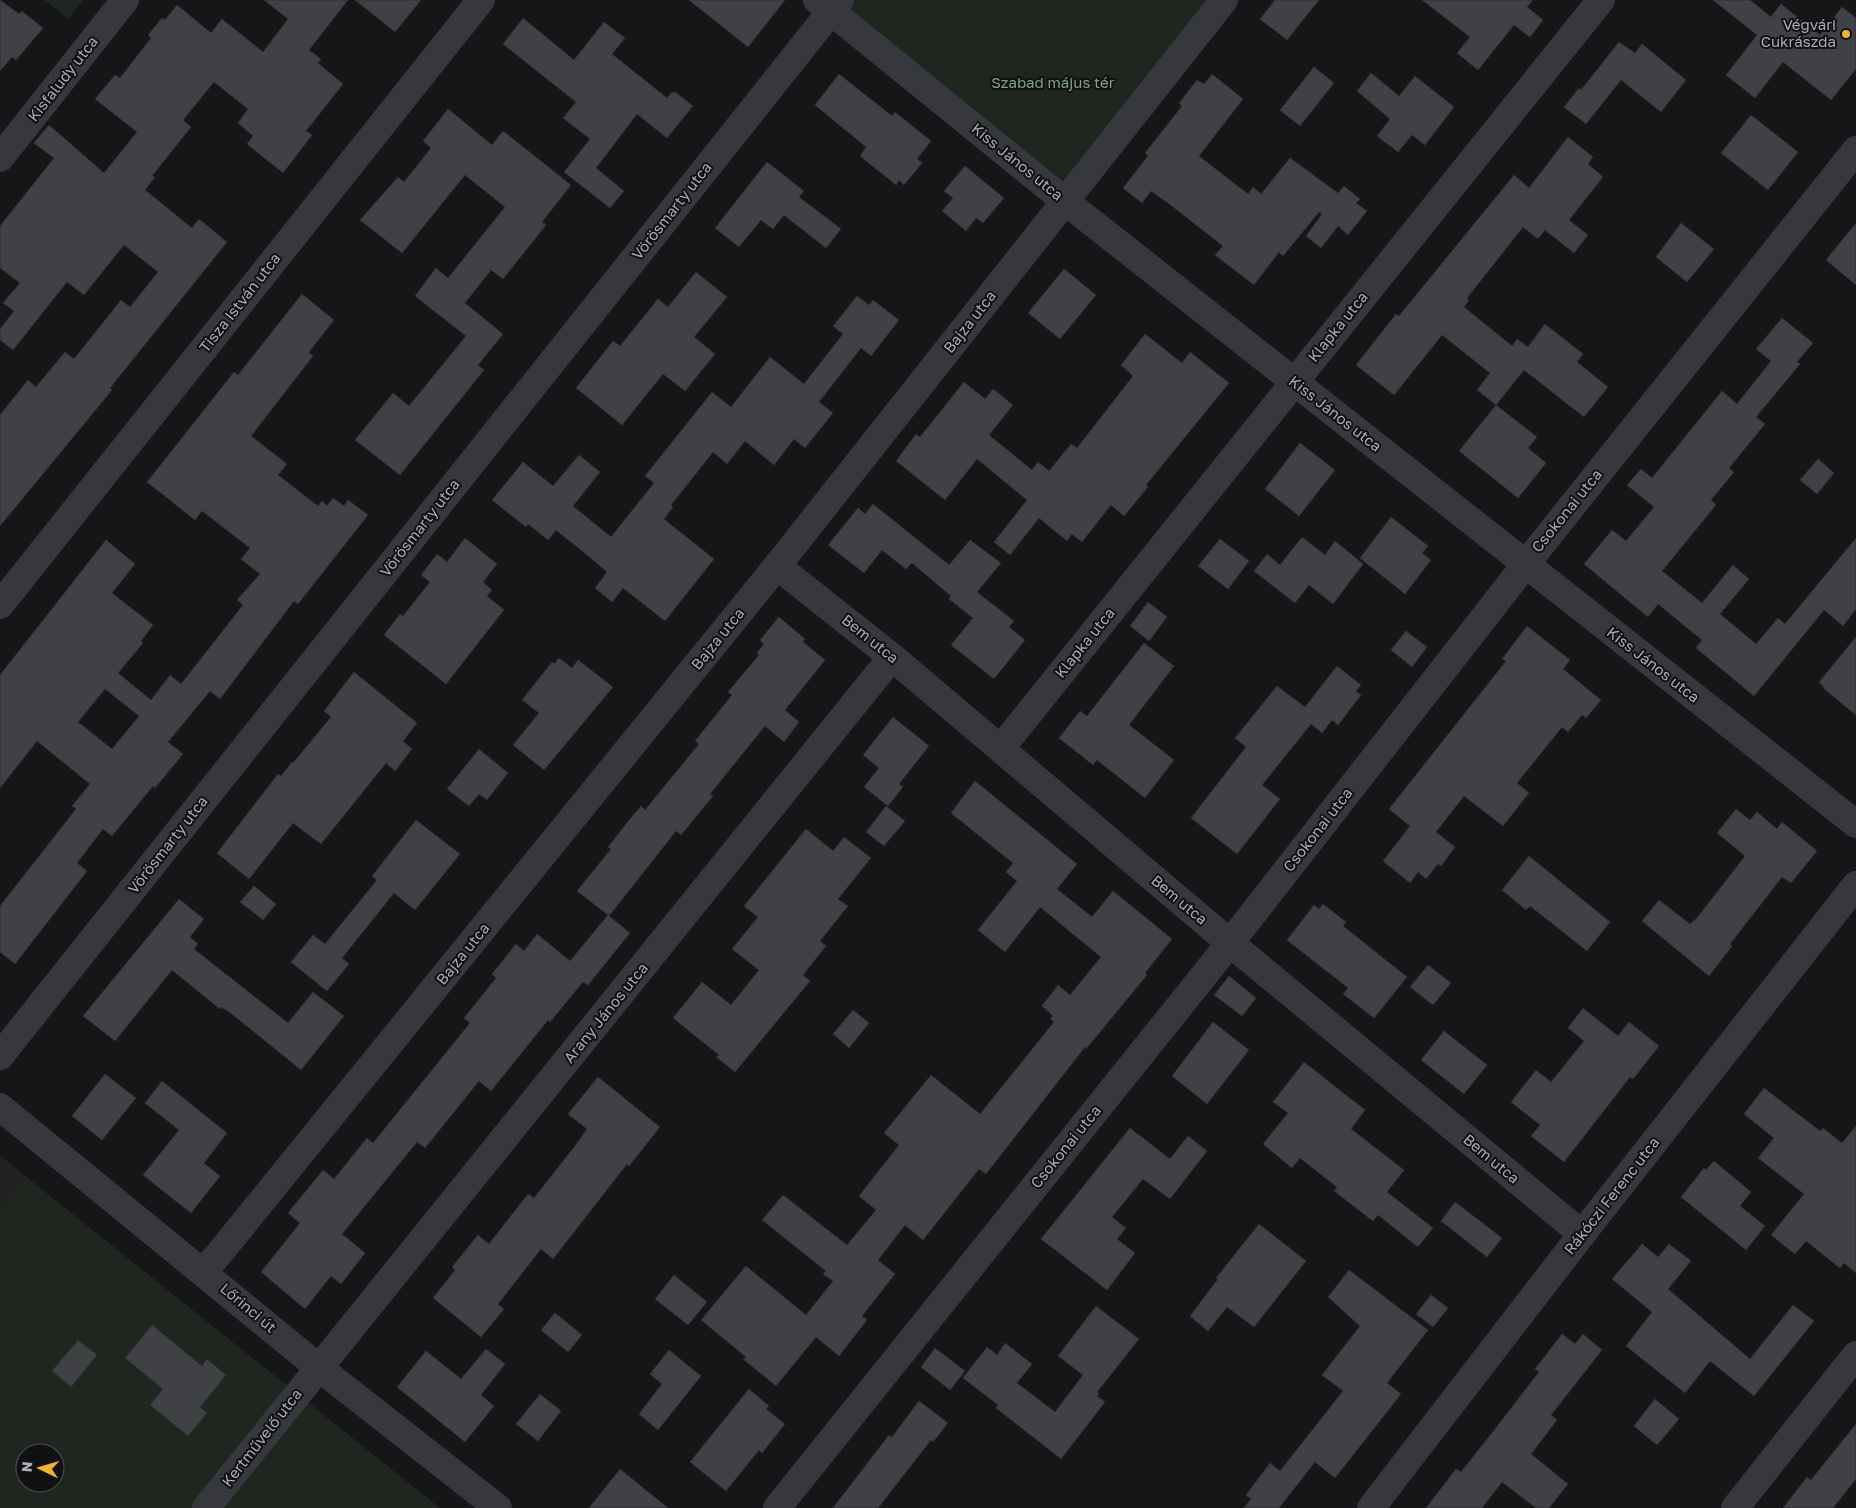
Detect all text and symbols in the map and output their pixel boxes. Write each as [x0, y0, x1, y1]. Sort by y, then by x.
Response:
place label: Végvári Cukrászda [1761, 15, 1836, 50]
marker: Végvári Cukrászda [1840, 28, 1852, 40]
street label: Kisfaludy utca [23, 32, 101, 124]
park label: Szabad május tér [991, 73, 1115, 91]
street label: Kiss János utca [968, 119, 1067, 204]
street label: Vörösmarty utca [628, 158, 715, 263]
street label: Tisza István utca [195, 249, 284, 356]
street label: Bajza utca [939, 287, 999, 356]
street label: Klapka utca [1303, 288, 1371, 365]
street label: Kiss János utca [1286, 371, 1385, 455]
street label: Csokonai utca [1527, 465, 1605, 555]
street label: Vörösmarty utca [376, 475, 463, 580]
street label: Bajza utca [687, 604, 748, 673]
street label: Klapka utca [1050, 604, 1118, 681]
street label: Bem utca [839, 610, 903, 666]
street label: Kiss János utca [1604, 622, 1703, 706]
street label: Csokonai utca [1279, 784, 1356, 875]
street label: Vörösmarty utca [124, 792, 211, 897]
street label: Bem utca [1148, 871, 1211, 928]
street label: Bajza utca [432, 919, 493, 988]
street label: Arany János utca [559, 959, 651, 1066]
street label: Csokonai utca [1026, 1101, 1104, 1191]
street label: Bem utca [1460, 1130, 1523, 1187]
street label: Rákóczi Ferenc utca [1560, 1133, 1663, 1258]
street label: Lőrinci út [217, 1279, 280, 1336]
street label: Kertművelő utca [217, 1385, 305, 1490]
north arrow [15, 1443, 65, 1493]
text: N [18, 1461, 35, 1473]

